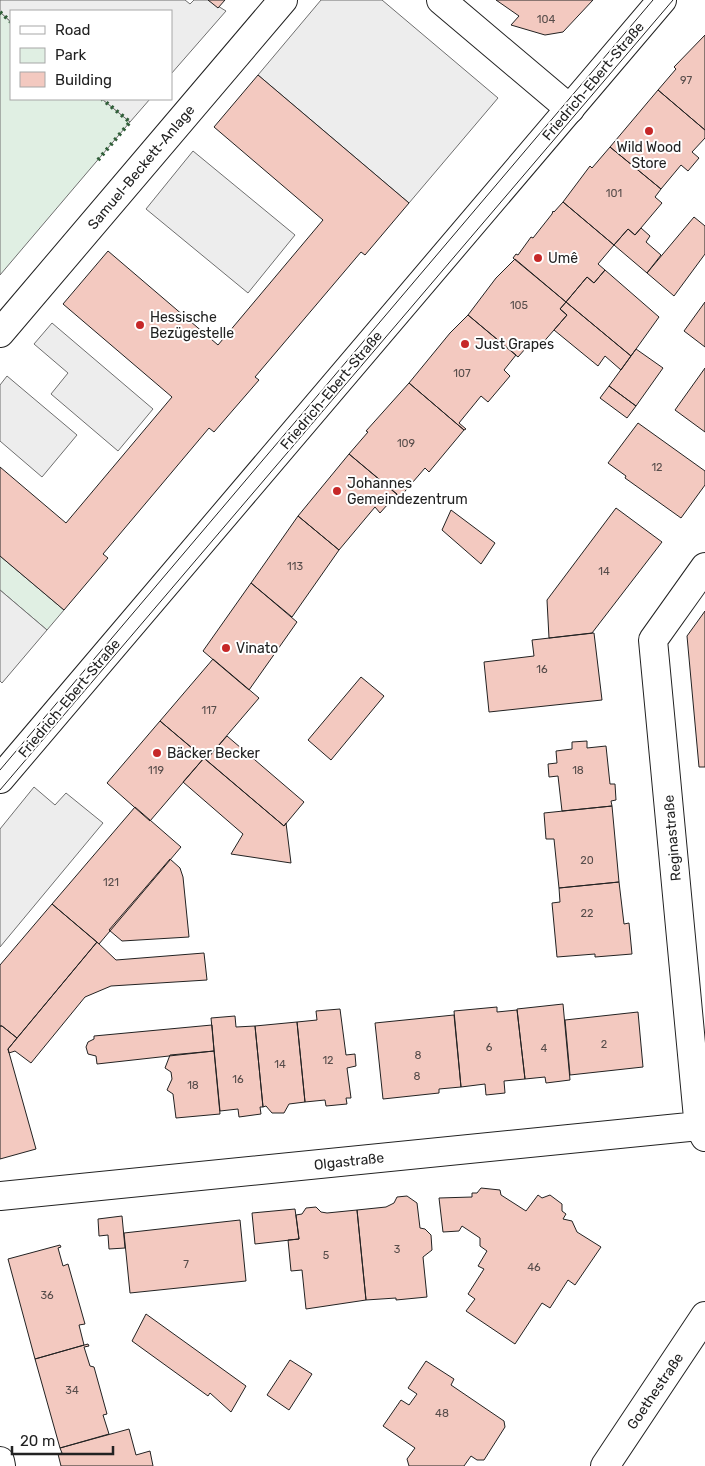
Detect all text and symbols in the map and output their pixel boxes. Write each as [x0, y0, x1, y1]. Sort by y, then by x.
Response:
legend [10, 10, 172, 100]
house number: 104 [537, 13, 555, 26]
street label: Friedrich-Ebert-Straße [539, 18, 648, 144]
text: Road [55, 21, 91, 39]
text: Park [55, 46, 86, 64]
text: Building [55, 71, 112, 89]
house number: 97 [680, 74, 692, 87]
street label: Samuel-Beckett-Anlage [84, 101, 199, 233]
marker: Wild Wood Store [643, 125, 655, 137]
place label: Wild Wood Store [617, 139, 681, 172]
house number: 101 [606, 187, 622, 200]
place label: Umê [548, 250, 578, 267]
marker: Umê [532, 252, 544, 264]
house number: 105 [510, 299, 529, 312]
place label: Hessische Bezügestelle [150, 309, 234, 342]
marker: Hessische Bezügestelle [134, 319, 146, 331]
street label: Friedrich-Ebert-Straße [277, 327, 386, 453]
place label: Just Grapes [475, 336, 554, 353]
marker: Just Grapes [459, 338, 471, 350]
house number: 107 [453, 367, 471, 380]
house number: 109 [397, 437, 415, 450]
house number: 12 [651, 461, 663, 474]
place label: Johannes Gemeindezentrum [347, 475, 468, 508]
marker: Johannes Gemeindezentrum [331, 485, 343, 497]
house number: 113 [287, 560, 303, 573]
house number: 14 [598, 565, 610, 578]
street label: Friedrich-Ebert-Straße [15, 635, 124, 761]
place label: Vinato [236, 640, 278, 657]
marker: Vinato [220, 642, 232, 654]
house number: 16 [536, 663, 548, 676]
house number: 117 [201, 704, 217, 717]
place label: Bäcker Becker [167, 745, 261, 762]
marker: Bäcker Becker [151, 747, 163, 759]
house number: 119 [148, 764, 164, 777]
house number: 18 [572, 764, 584, 777]
street label: Reginastraße [660, 794, 685, 882]
house number: 20 [580, 854, 594, 867]
house number: 121 [103, 876, 119, 889]
house number: 22 [581, 907, 593, 920]
house number: 2 [601, 1038, 607, 1051]
house number: 6 [486, 1041, 493, 1054]
house number: 4 [541, 1042, 548, 1055]
house number: 8 [415, 1049, 422, 1062]
house number: 12 [322, 1054, 334, 1067]
house number: 14 [274, 1058, 286, 1071]
house number: 8 [414, 1070, 421, 1083]
house number: 16 [232, 1073, 244, 1086]
house number: 18 [187, 1079, 199, 1092]
street label: Olgastraße [313, 1149, 385, 1174]
house number: 3 [394, 1243, 401, 1256]
house number: 5 [323, 1249, 330, 1262]
house number: 7 [183, 1258, 189, 1271]
house number: 46 [527, 1261, 541, 1274]
house number: 36 [40, 1289, 54, 1302]
street label: Goethestraße [624, 1350, 687, 1433]
house number: 34 [65, 1384, 79, 1397]
house number: 48 [435, 1407, 449, 1420]
scale bar [12, 1424, 114, 1456]
text: 20 m [20, 1432, 55, 1450]

